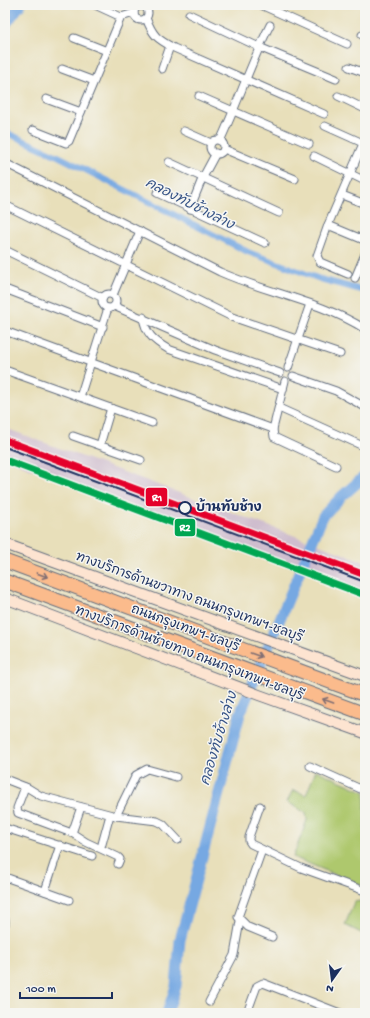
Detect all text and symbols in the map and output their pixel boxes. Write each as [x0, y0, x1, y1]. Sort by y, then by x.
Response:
water label: คลองทับช้างล่าง [142, 173, 239, 235]
line badge: R1 [145, 487, 168, 507]
text: R1 [151, 493, 162, 505]
place label: บ้านทับช้าง [196, 498, 262, 516]
marker: บ้านทับช้าง [178, 501, 192, 515]
line badge: R2 [174, 518, 196, 537]
text: R2 [178, 523, 191, 535]
street label: ทางบริการด้านขวาทาง ถนนกรุงเทพฯ-ชลบุรี [73, 549, 305, 647]
one-way arrow [35, 572, 48, 579]
street label: ทางบริการด้านซ้ายทาง ถนนกรุงเทพฯ-ชลบุรี [73, 601, 307, 705]
street label: ถนนกรุงเทพฯ-ชลบุรี [129, 602, 241, 656]
one-way arrow [250, 652, 262, 660]
water label: คลองทับช้างล่าง [195, 687, 243, 788]
one-way arrow [323, 696, 335, 704]
north arrow [312, 960, 352, 1000]
scale bar [20, 974, 112, 1000]
text: N [325, 981, 335, 994]
text: 100 m [25, 983, 56, 997]

